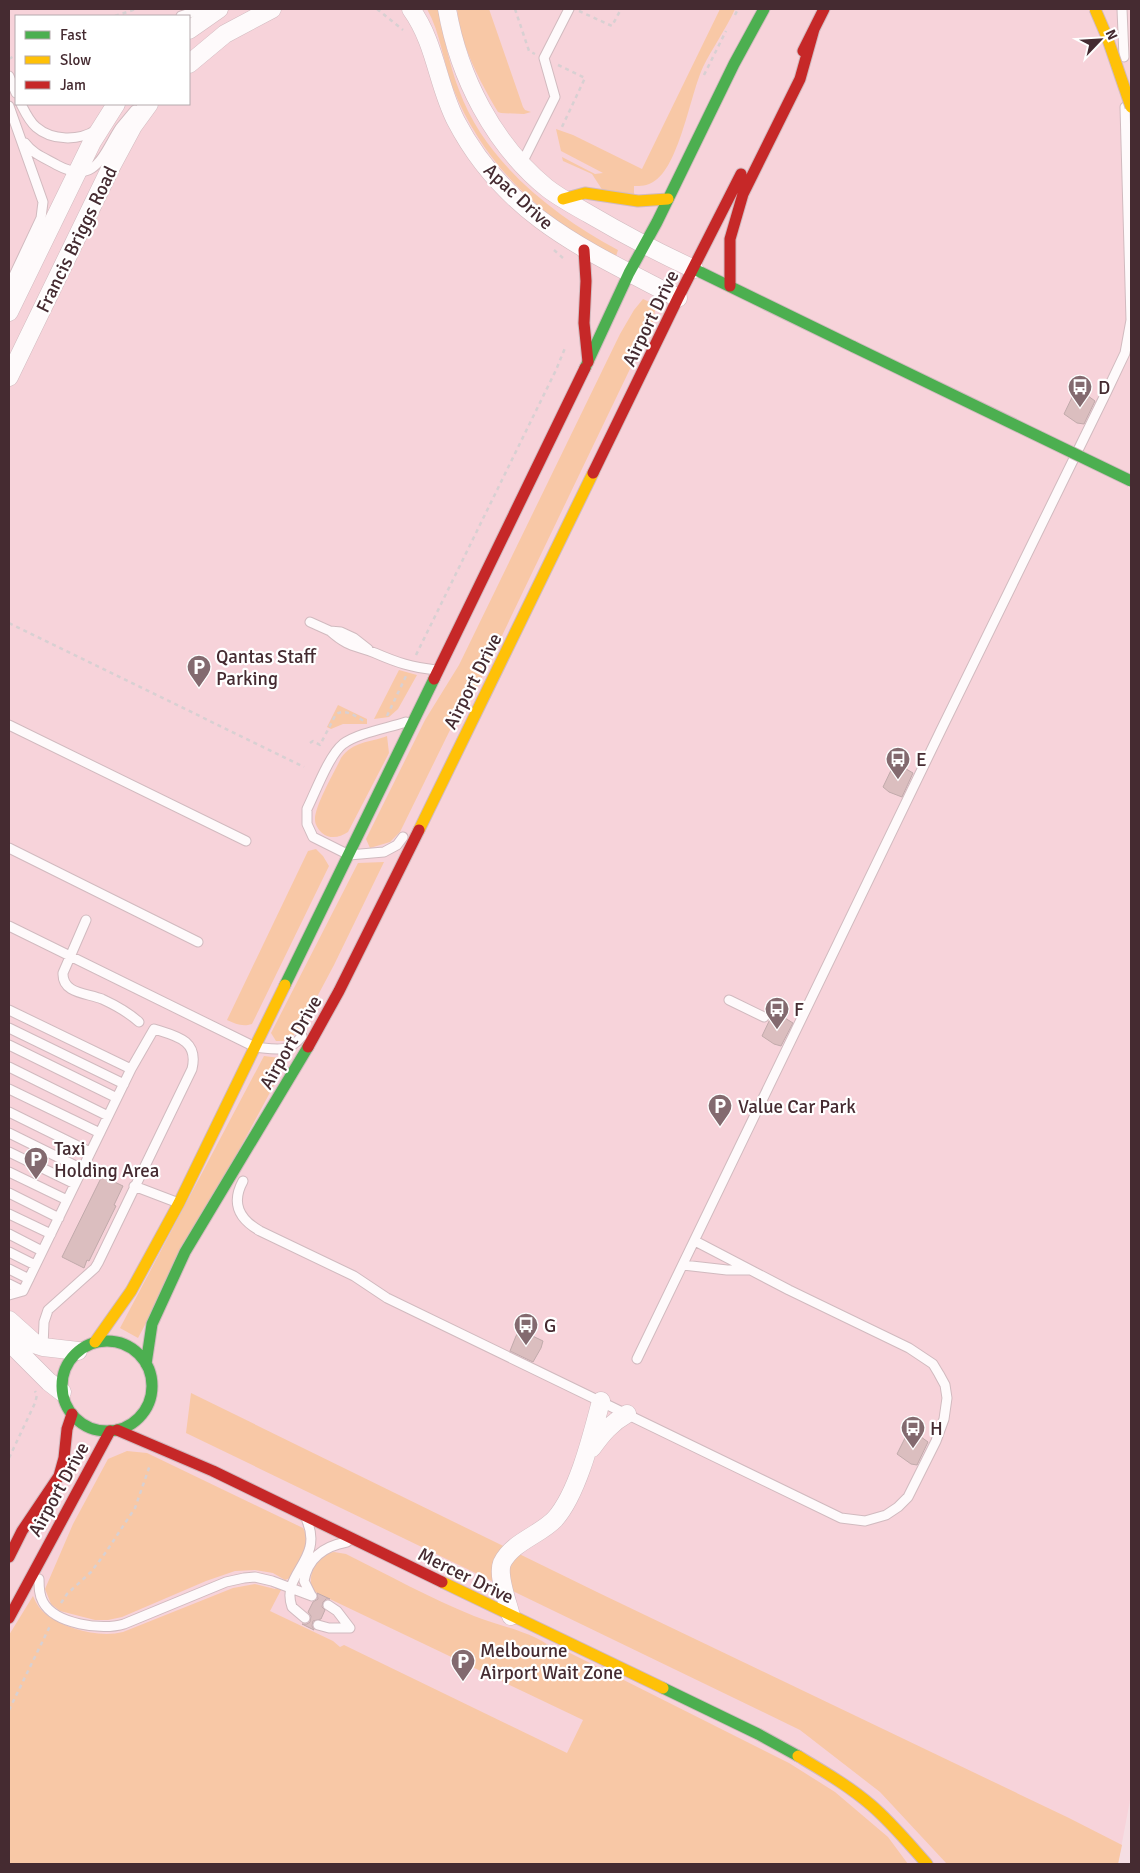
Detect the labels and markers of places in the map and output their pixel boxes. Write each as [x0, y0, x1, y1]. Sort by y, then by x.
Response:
bus stop icon: D [1067, 374, 1093, 408]
place label: D [1098, 376, 1110, 400]
place label: Qantas Staff Parking [216, 645, 317, 691]
parking icon: Qantas Staff Parking [186, 654, 212, 688]
bus stop icon: E [885, 746, 911, 780]
place label: E [916, 748, 927, 772]
bus stop icon: F [764, 996, 790, 1030]
place label: F [794, 998, 804, 1022]
parking icon: Value Car Park [707, 1093, 733, 1127]
place label: Value Car Park [738, 1095, 856, 1119]
place label: Taxi Holding Area [54, 1137, 159, 1183]
parking icon: Taxi Holding Area [23, 1146, 49, 1180]
bus stop icon: G [513, 1312, 539, 1346]
place label: G [544, 1314, 556, 1338]
bus stop icon: H [900, 1415, 926, 1449]
place label: H [930, 1417, 943, 1441]
place label: Melbourne Airport Wait Zone [480, 1639, 623, 1685]
parking icon: Melbourne Airport Wait Zone [450, 1648, 476, 1682]

